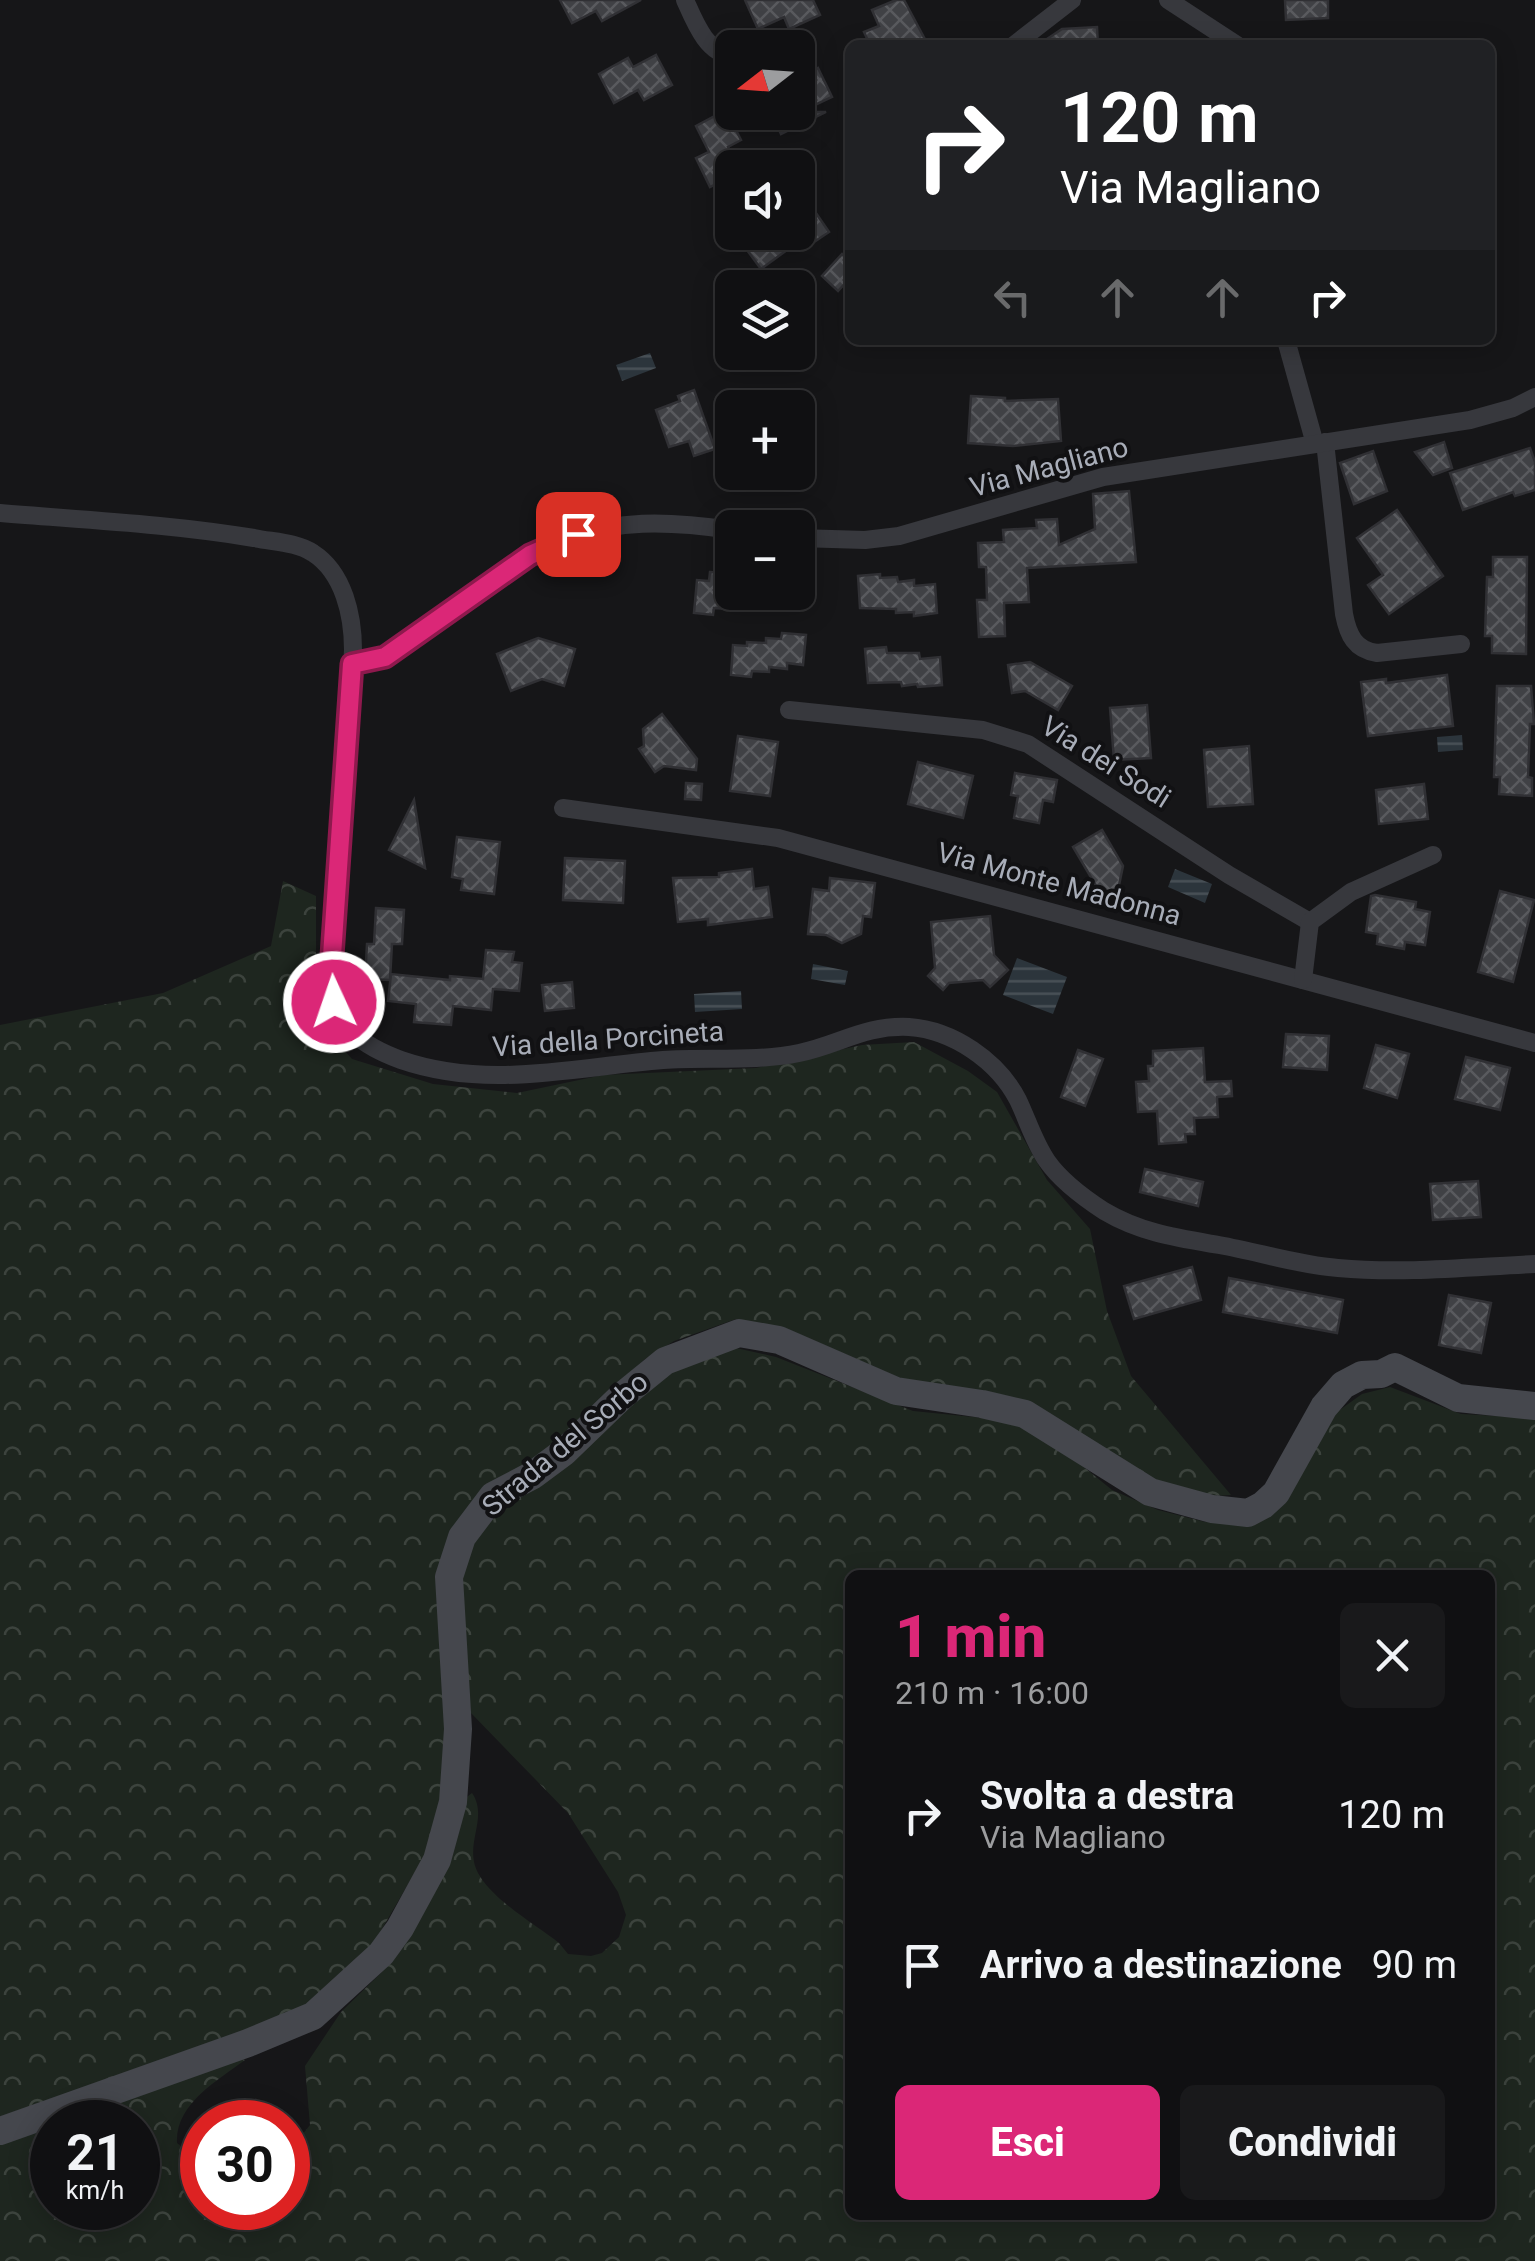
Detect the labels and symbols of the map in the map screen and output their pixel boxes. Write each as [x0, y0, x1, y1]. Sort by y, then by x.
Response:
north arrow [715, 30, 815, 130]
street label: Via Magliano [966, 430, 1132, 504]
pin [536, 492, 621, 577]
street label: Via dei Sodi [1035, 709, 1177, 815]
street label: Via Monte Madonna [933, 836, 1185, 932]
position arrow [282, 950, 386, 1054]
street label: Via della Porcineta [491, 1014, 725, 1064]
street label: Strada del Sorbo [475, 1365, 655, 1523]
speed limit sign: 30 [180, 2100, 310, 2230]

